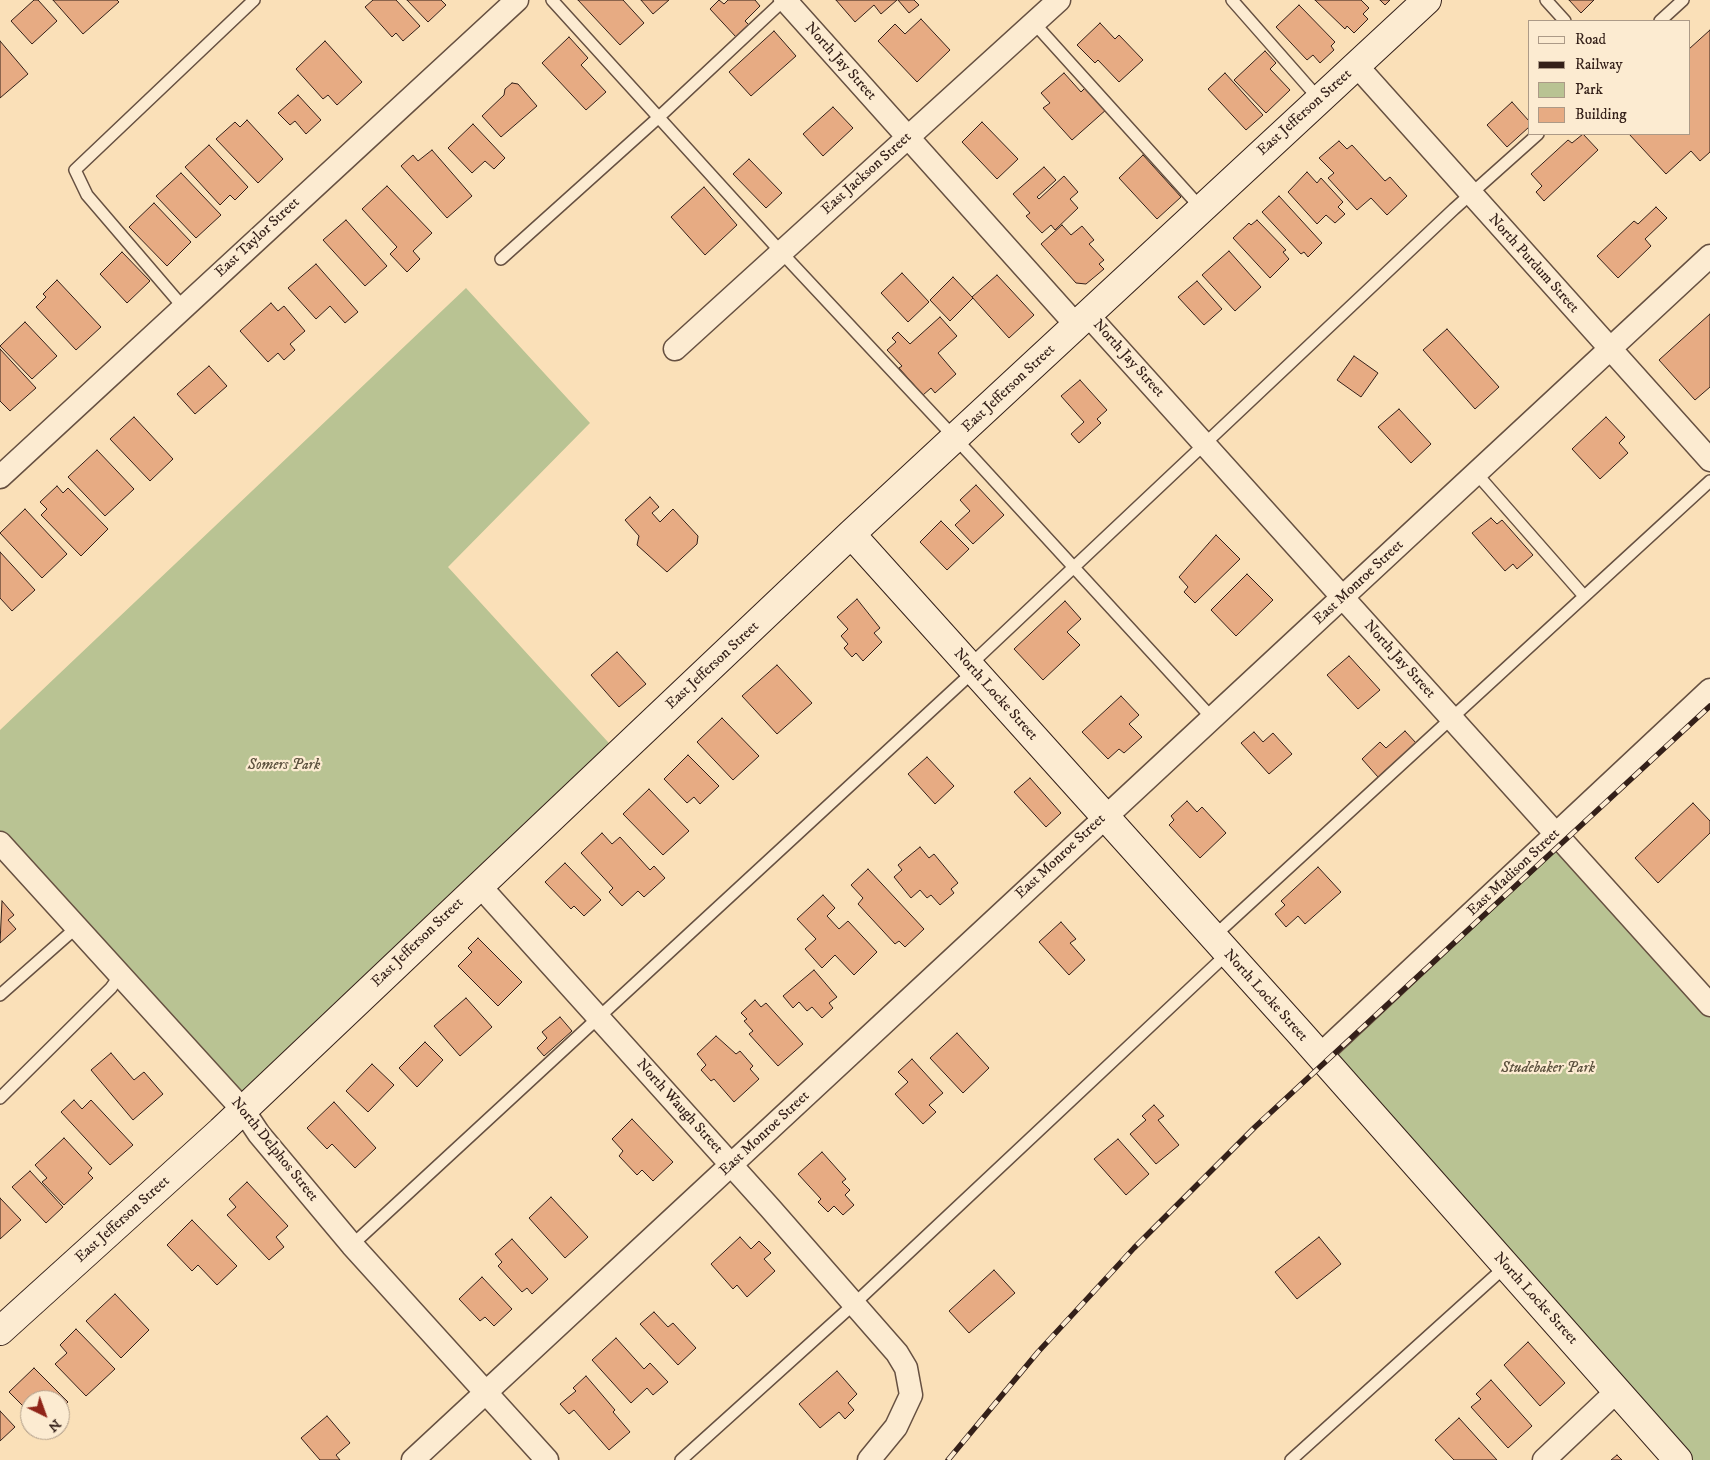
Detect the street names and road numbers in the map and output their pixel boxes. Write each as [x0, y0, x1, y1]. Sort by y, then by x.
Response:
street label: North Jay Street [800, 19, 880, 105]
street label: East Jefferson Street [1254, 66, 1356, 160]
street label: East Jackson Street [818, 129, 916, 219]
street label: East Taylor Street [212, 194, 304, 282]
street label: North Purdum Street [1484, 211, 1582, 317]
street label: North Jay Street [1088, 316, 1168, 402]
street label: East Jefferson Street [959, 341, 1059, 437]
street label: East Monroe Street [1310, 537, 1408, 629]
street label: North Jay Street [1359, 617, 1439, 703]
street label: East Jefferson Street [663, 618, 763, 714]
street label: North Locke Street [949, 645, 1041, 745]
street label: East Monroe Street [1012, 811, 1110, 903]
street label: East Madison Street [1464, 825, 1564, 921]
street label: East Jefferson Street [368, 895, 468, 991]
street label: North Locke Street [1219, 946, 1311, 1046]
street label: North Waugh Street [632, 1056, 726, 1158]
street label: East Monroe Street [716, 1088, 814, 1180]
street label: North Delphos Street [226, 1094, 322, 1206]
street label: East Jefferson Street [72, 1173, 174, 1267]
street label: North Locke Street [1489, 1249, 1581, 1349]

